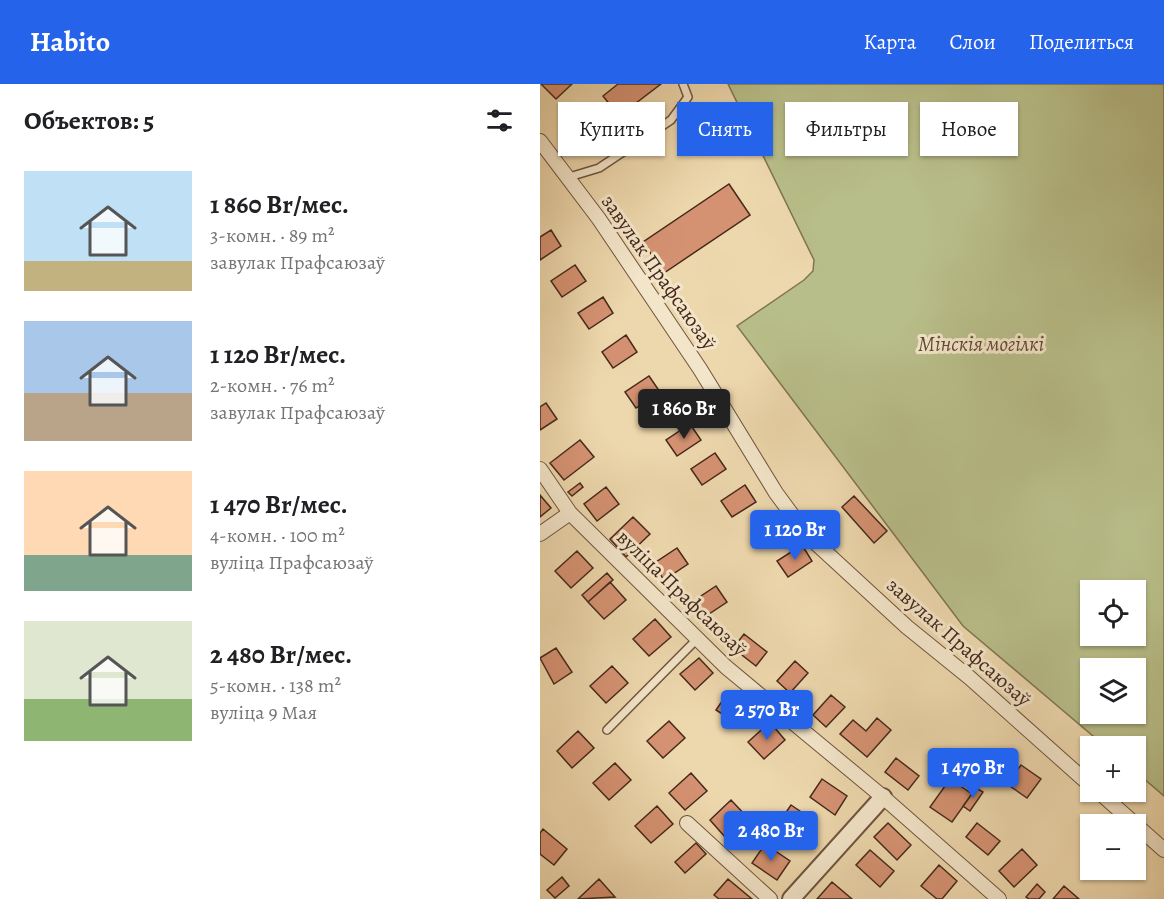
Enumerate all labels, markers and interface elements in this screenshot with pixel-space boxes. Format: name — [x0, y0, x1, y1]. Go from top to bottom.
text: Habito — [30, 23, 110, 61]
text: Карта — [863, 28, 916, 56]
text: Слои — [949, 28, 996, 56]
text: Поделиться — [1029, 28, 1134, 56]
chip: Купить — [558, 102, 665, 156]
chip: Снять — [677, 102, 773, 156]
chip: Фильтры — [785, 102, 908, 156]
chip: Новое — [920, 102, 1018, 156]
text: Объектов: 5 — [24, 103, 154, 138]
icon: filters — [483, 104, 516, 137]
text: 1 860 Br/мес. — [210, 187, 349, 222]
street label: завулак Прафсаюзаў — [595, 189, 723, 356]
icon: home — [72, 195, 144, 267]
text: 3-комн. · 89 m² — [210, 222, 335, 249]
text: завулак Прафсаюзаў — [210, 249, 385, 276]
park label: Мінскія могілкі — [918, 330, 1044, 358]
text: 1 120 Br/мес. — [210, 337, 346, 372]
icon: home — [72, 345, 144, 417]
text: 2-комн. · 76 m² — [210, 372, 335, 399]
pin: 1 860 Br — [622, 389, 746, 440]
text: 1 860 Br — [652, 395, 716, 422]
text: завулак Прафсаюзаў — [210, 399, 385, 426]
text: 1 470 Br/мес. — [210, 487, 348, 522]
icon: home — [72, 495, 144, 567]
pin: 1 120 Br — [733, 510, 857, 561]
text: 1 120 Br — [764, 516, 826, 543]
text: 4-комн. · 100 m² — [210, 522, 345, 549]
street label: вуліца Прафсаюзаў — [611, 523, 754, 663]
text: вуліца Прафсаюзаў — [210, 549, 373, 576]
street label: завулак Прафсаюзаў — [881, 571, 1038, 713]
map controls — [1080, 580, 1146, 880]
button: locate — [1080, 580, 1146, 646]
text: 2 480 Br/мес. — [210, 637, 352, 672]
icon: home — [72, 645, 144, 717]
button: layers — [1080, 658, 1146, 724]
text: 5-комн. · 138 m² — [210, 672, 341, 699]
pin: 2 570 Br — [705, 690, 829, 741]
text: 2 570 Br — [735, 696, 799, 723]
text: вуліца 9 Мая — [210, 699, 317, 726]
button: + — [1080, 736, 1146, 802]
pin: 1 470 Br — [911, 748, 1035, 799]
text: 1 470 Br — [942, 754, 1004, 781]
pin: 2 480 Br — [709, 811, 833, 862]
button: − — [1080, 814, 1146, 880]
text: 2 480 Br — [738, 817, 804, 844]

